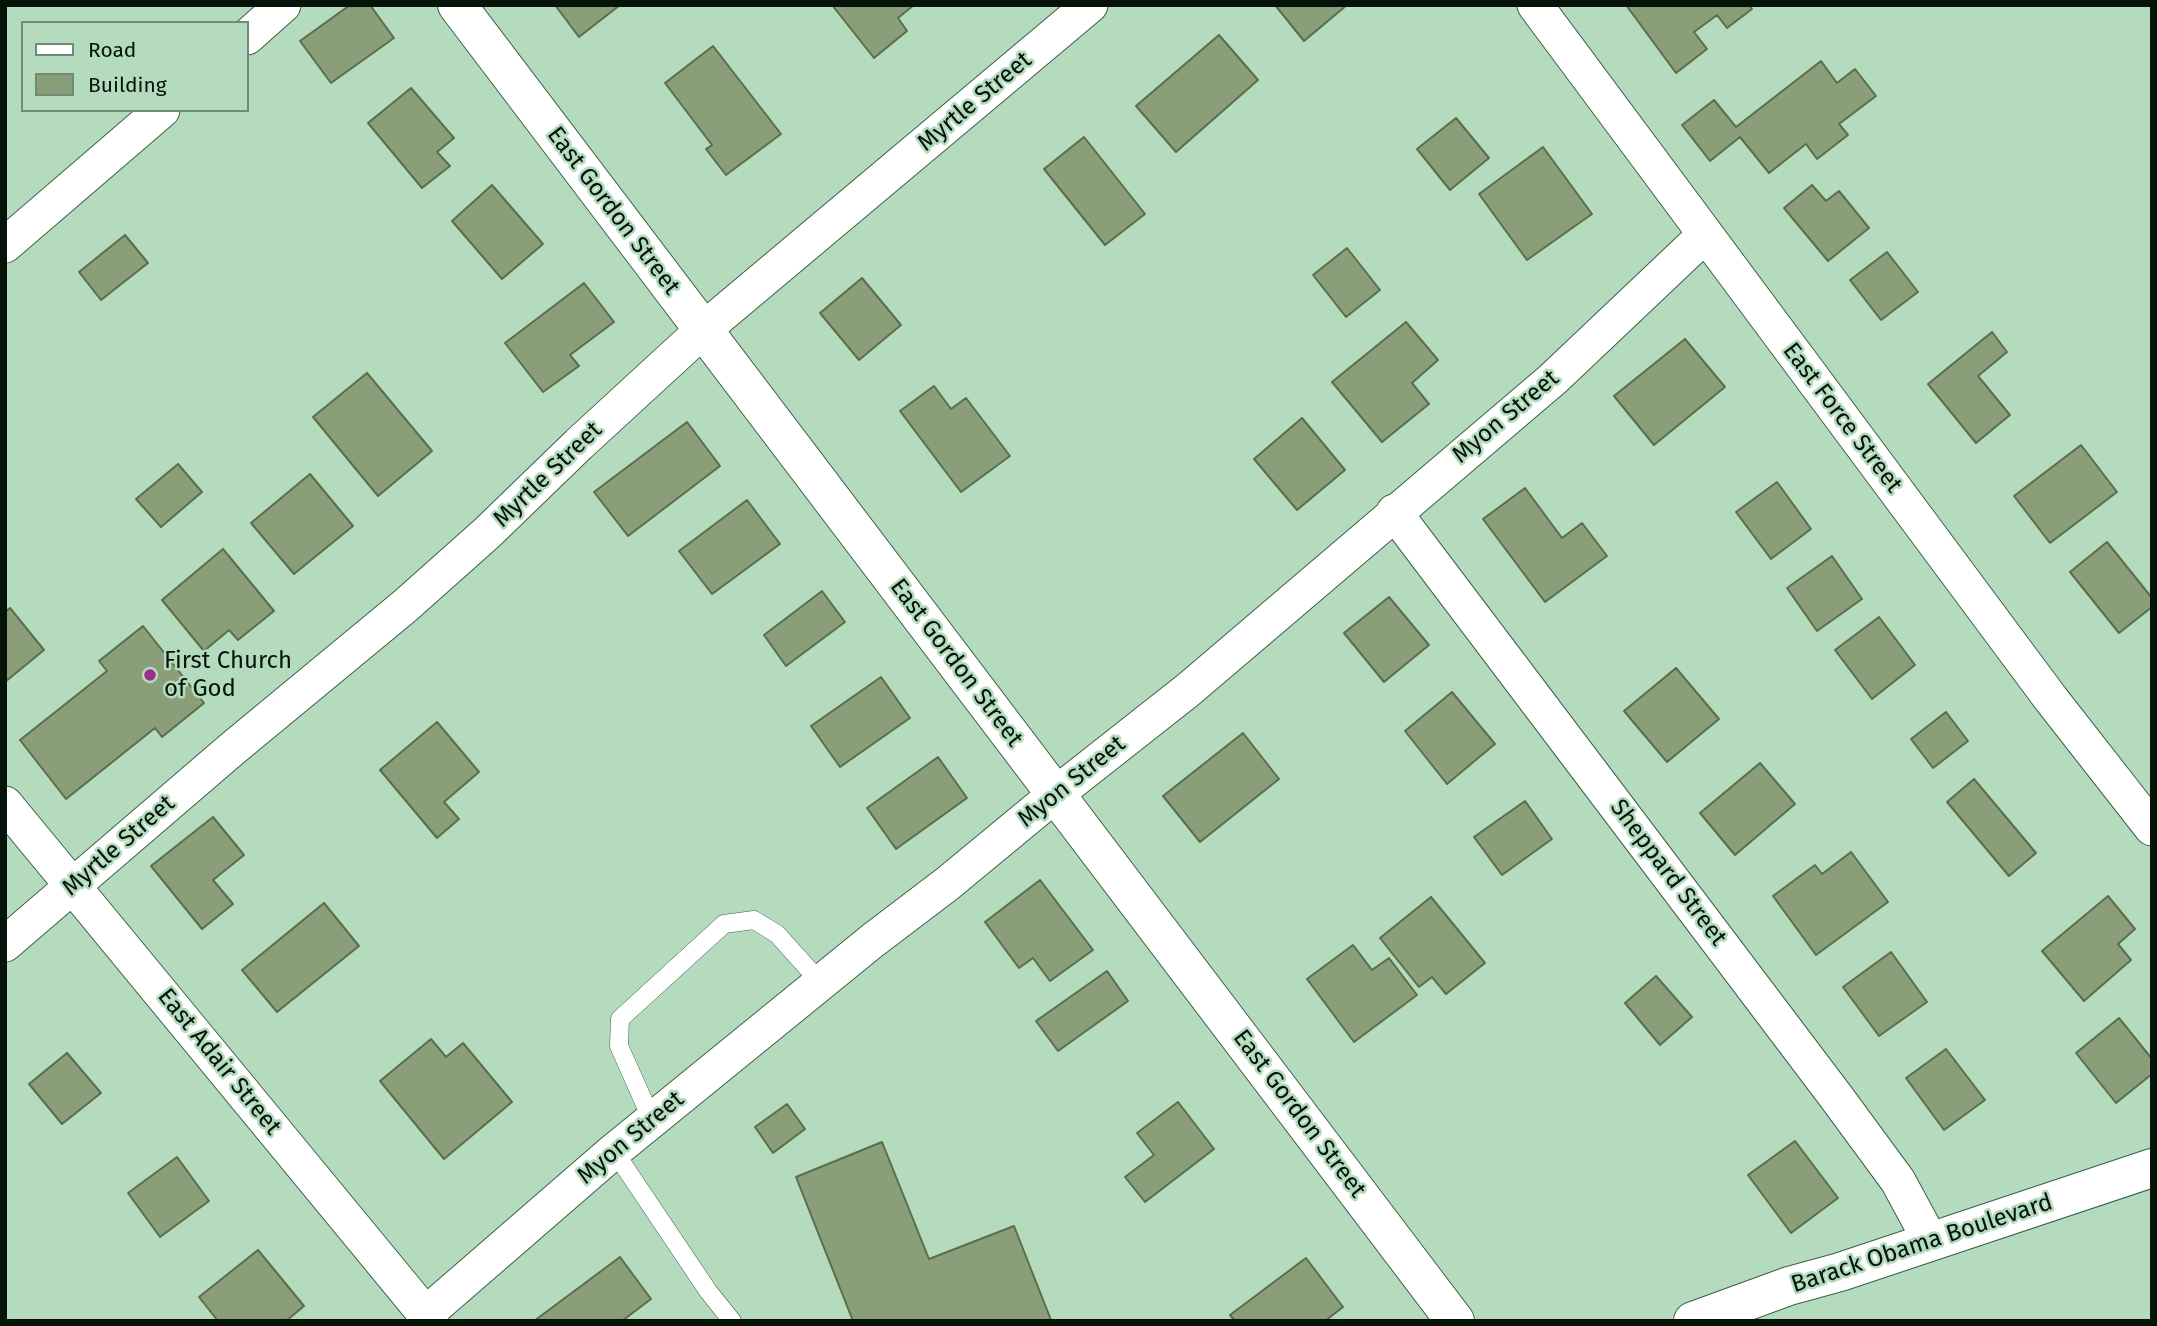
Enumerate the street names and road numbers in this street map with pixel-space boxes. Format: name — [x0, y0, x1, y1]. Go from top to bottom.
street label: Myrtle Street — [912, 46, 1038, 158]
street label: East Gordon Street — [540, 121, 686, 301]
street label: East Force Street — [1776, 337, 1908, 499]
street label: Myon Street — [1447, 364, 1565, 470]
street label: Myrtle Street — [488, 416, 608, 534]
street label: East Gordon Street — [883, 573, 1029, 753]
street label: Myon Street — [1012, 730, 1132, 834]
street label: Myrtle Street — [57, 789, 181, 903]
street label: Sheppard Street — [1604, 794, 1732, 952]
street label: East Adair Street — [151, 983, 287, 1141]
street label: East Gordon Street — [1226, 1024, 1372, 1204]
street label: Myon Street — [572, 1085, 690, 1191]
street label: Barack Obama Boulevard — [1788, 1188, 2056, 1300]

